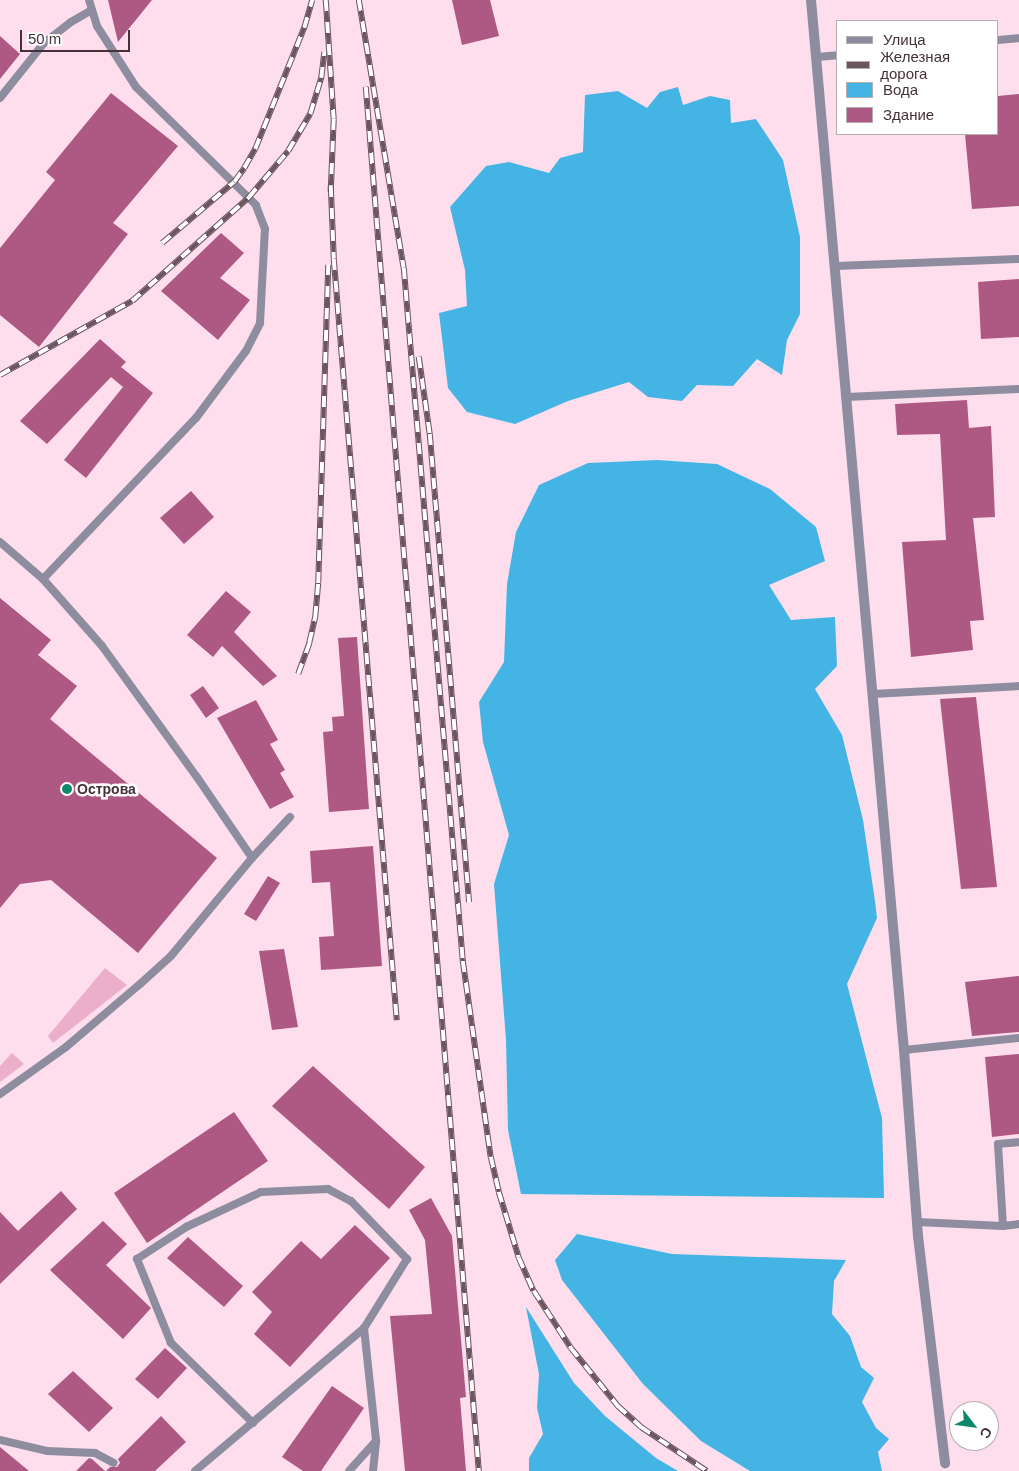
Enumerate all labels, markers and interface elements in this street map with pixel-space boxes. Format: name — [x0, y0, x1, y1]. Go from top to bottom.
scale bar — [22, 20, 132, 52]
legend — [836, 20, 999, 135]
text: 50 m — [28, 30, 61, 47]
text: Улица — [883, 31, 926, 48]
text: Железная дорога — [880, 48, 950, 82]
text: Вода — [883, 81, 918, 98]
text: Здание — [883, 106, 934, 123]
place label: Острова — [77, 781, 136, 797]
marker: Острова — [61, 783, 73, 795]
north arrow — [949, 1401, 999, 1451]
text: С — [977, 1425, 996, 1441]

